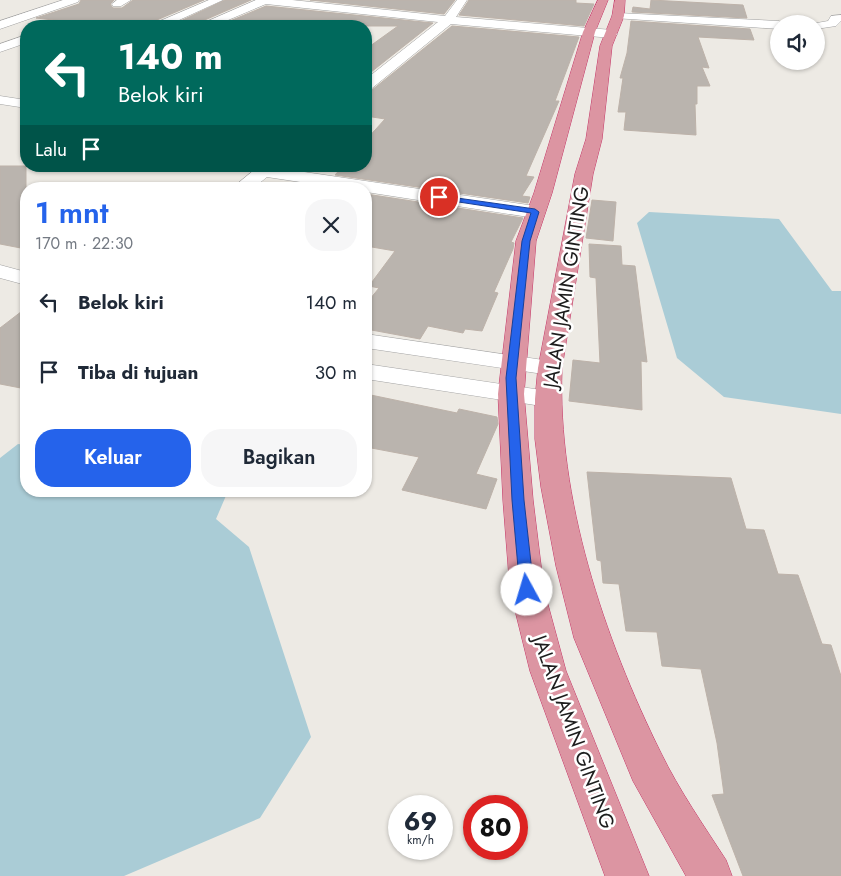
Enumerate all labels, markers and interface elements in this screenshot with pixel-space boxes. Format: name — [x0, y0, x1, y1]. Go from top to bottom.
map controls — [770, 15, 825, 70]
button: sound — [770, 15, 825, 70]
text: 140 m — [118, 32, 223, 82]
icon: left — [35, 40, 100, 105]
text: Belok kiri — [118, 78, 204, 110]
icon: arrive — [77, 135, 105, 163]
text: Lalu — [35, 136, 67, 163]
pin — [418, 176, 460, 218]
icon: arrive — [425, 183, 453, 211]
street label: JALAN JAMIN GINTING — [536, 184, 597, 393]
text: 1 mnt — [35, 191, 109, 234]
button: close — [305, 199, 357, 251]
text: 170 m · 22:30 — [35, 232, 133, 255]
icon: left — [35, 288, 63, 316]
text: Belok kiri — [78, 289, 164, 316]
text: 140 m — [305, 289, 357, 316]
icon: arrive — [35, 358, 63, 386]
text: Tiba di tujuan — [78, 359, 198, 386]
text: 30 m — [315, 359, 357, 386]
button: Keluar — [35, 429, 191, 487]
button: Bagikan — [201, 429, 357, 487]
position arrow — [500, 563, 552, 615]
street label: JALAN JAMIN GINTING — [524, 629, 622, 833]
speed limit sign: 80 — [463, 795, 528, 860]
text: 69 — [404, 803, 437, 839]
text: km/h — [407, 831, 434, 849]

